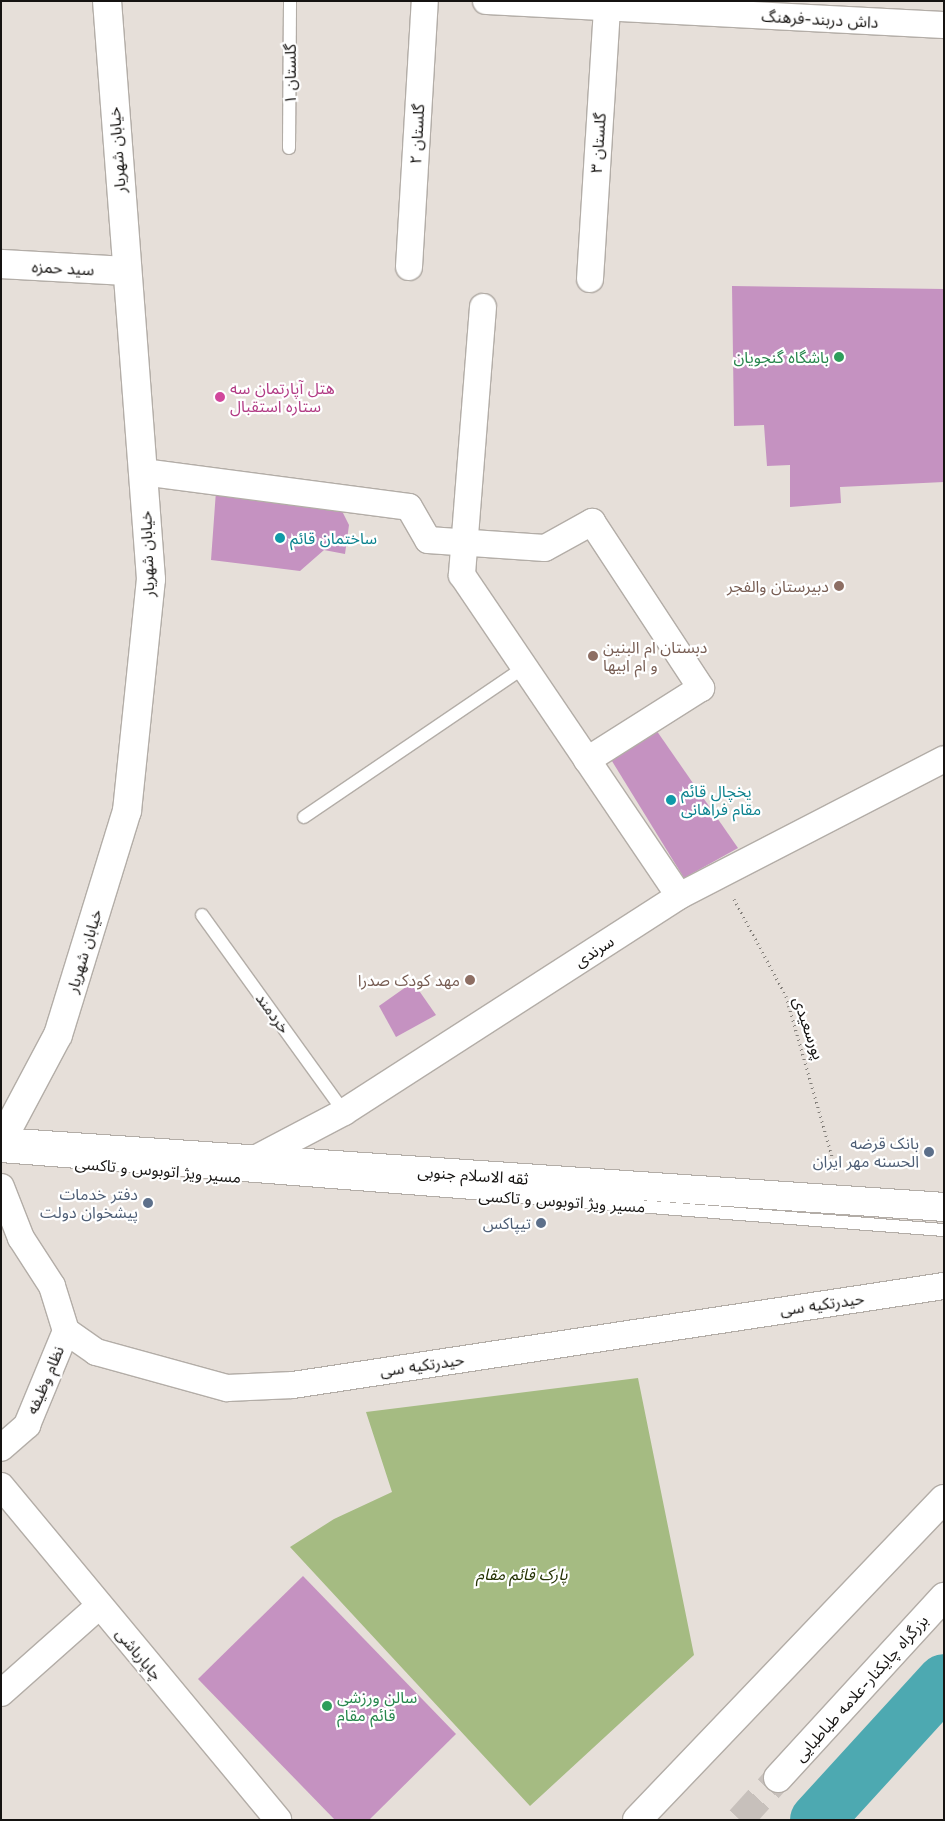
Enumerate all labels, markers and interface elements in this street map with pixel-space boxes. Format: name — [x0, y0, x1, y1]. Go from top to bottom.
street label: داش دربند-فرهنگ — [761, 6, 879, 32]
street label: گلستان ۱ — [280, 44, 300, 104]
street label: گلستان ۲ — [406, 103, 428, 165]
street label: خیابان شهریار — [104, 106, 130, 194]
street label: گلستان ۳ — [586, 112, 610, 174]
street label: سید حمزه — [31, 257, 95, 279]
place label: باشگاه گنجویان — [733, 347, 829, 367]
marker: باشگاه گنجویان — [833, 351, 845, 363]
place label: هتل آپارتمان سه ستاره استقبال — [230, 378, 335, 416]
marker: هتل آپارتمان سه ستاره استقبال — [214, 391, 226, 403]
street label: خیابان شهریار — [136, 510, 158, 598]
place label: ساختمان قائم — [290, 528, 377, 548]
marker: ساختمان قائم — [274, 532, 286, 544]
place label: دبیرستان والفجر — [727, 576, 829, 596]
marker: دبیرستان والفجر — [833, 580, 845, 592]
place label: دبستان ام البنین و ام ابیها — [603, 637, 707, 675]
marker: دبستان ام البنین و ام ابیها — [587, 650, 599, 662]
place label: یخچال قائم مقام فراهانی — [681, 781, 761, 819]
marker: یخچال قائم مقام فراهانی — [665, 794, 677, 806]
street label: خیابان شهریار — [62, 907, 106, 995]
street label: سرندی — [571, 931, 617, 971]
place label: مهد کودک صدرا — [358, 970, 460, 990]
marker: مهد کودک صدرا — [464, 974, 476, 986]
street label: خردمند — [252, 989, 294, 1037]
street label: پورسعیدی — [789, 994, 829, 1062]
place label: بانک قرضه الحسنه مهر ایران — [813, 1133, 919, 1171]
marker: بانک قرضه الحسنه مهر ایران — [923, 1146, 935, 1158]
street label: مسیر ویژ اتوبوس و تاکسی — [74, 1153, 242, 1187]
street label: ثقه الاسلام جنوبی — [417, 1162, 529, 1188]
place label: دفتر خدمات پیشخوان دولت — [40, 1184, 138, 1222]
street label: مسیر ویژ اتوبوس و تاکسی — [478, 1186, 646, 1216]
marker: دفتر خدمات پیشخوان دولت — [142, 1197, 154, 1209]
place label: تیپاکس — [483, 1213, 531, 1233]
marker: تیپاکس — [535, 1217, 547, 1229]
street label: حیدرتکیه سی — [779, 1289, 865, 1319]
street label: نظام وظیفه — [22, 1343, 68, 1417]
street label: حیدرتکیه سی — [379, 1350, 465, 1380]
park label: پارک قائم مقام — [476, 1564, 568, 1584]
street label: بزرگراه چایکنار-علامه طباطبایی — [790, 1611, 932, 1765]
street label: چاپارباشی — [112, 1624, 166, 1684]
place label: سالن ورزشی قائم مقام — [337, 1687, 417, 1725]
marker: سالن ورزشی قائم مقام — [321, 1700, 333, 1712]

